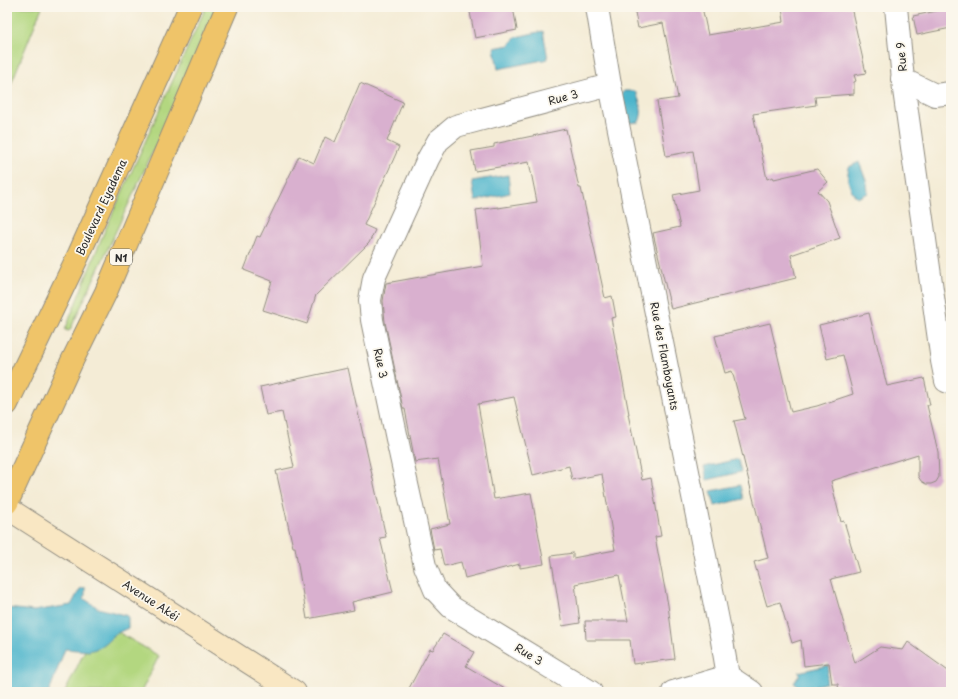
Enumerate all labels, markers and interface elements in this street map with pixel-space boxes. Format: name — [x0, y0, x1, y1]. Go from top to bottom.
street label: Rue 9 — [891, 42, 911, 72]
street label: Rue 3 — [546, 85, 580, 109]
street label: Boulevard Eyadema — [71, 156, 131, 258]
road number: N1 — [110, 249, 132, 265]
street label: Rue des Flamboyants — [646, 300, 684, 412]
street label: Rue 3 — [370, 346, 392, 380]
street label: Avenue Akéi — [119, 575, 183, 625]
street label: Rue 3 — [512, 639, 546, 669]

